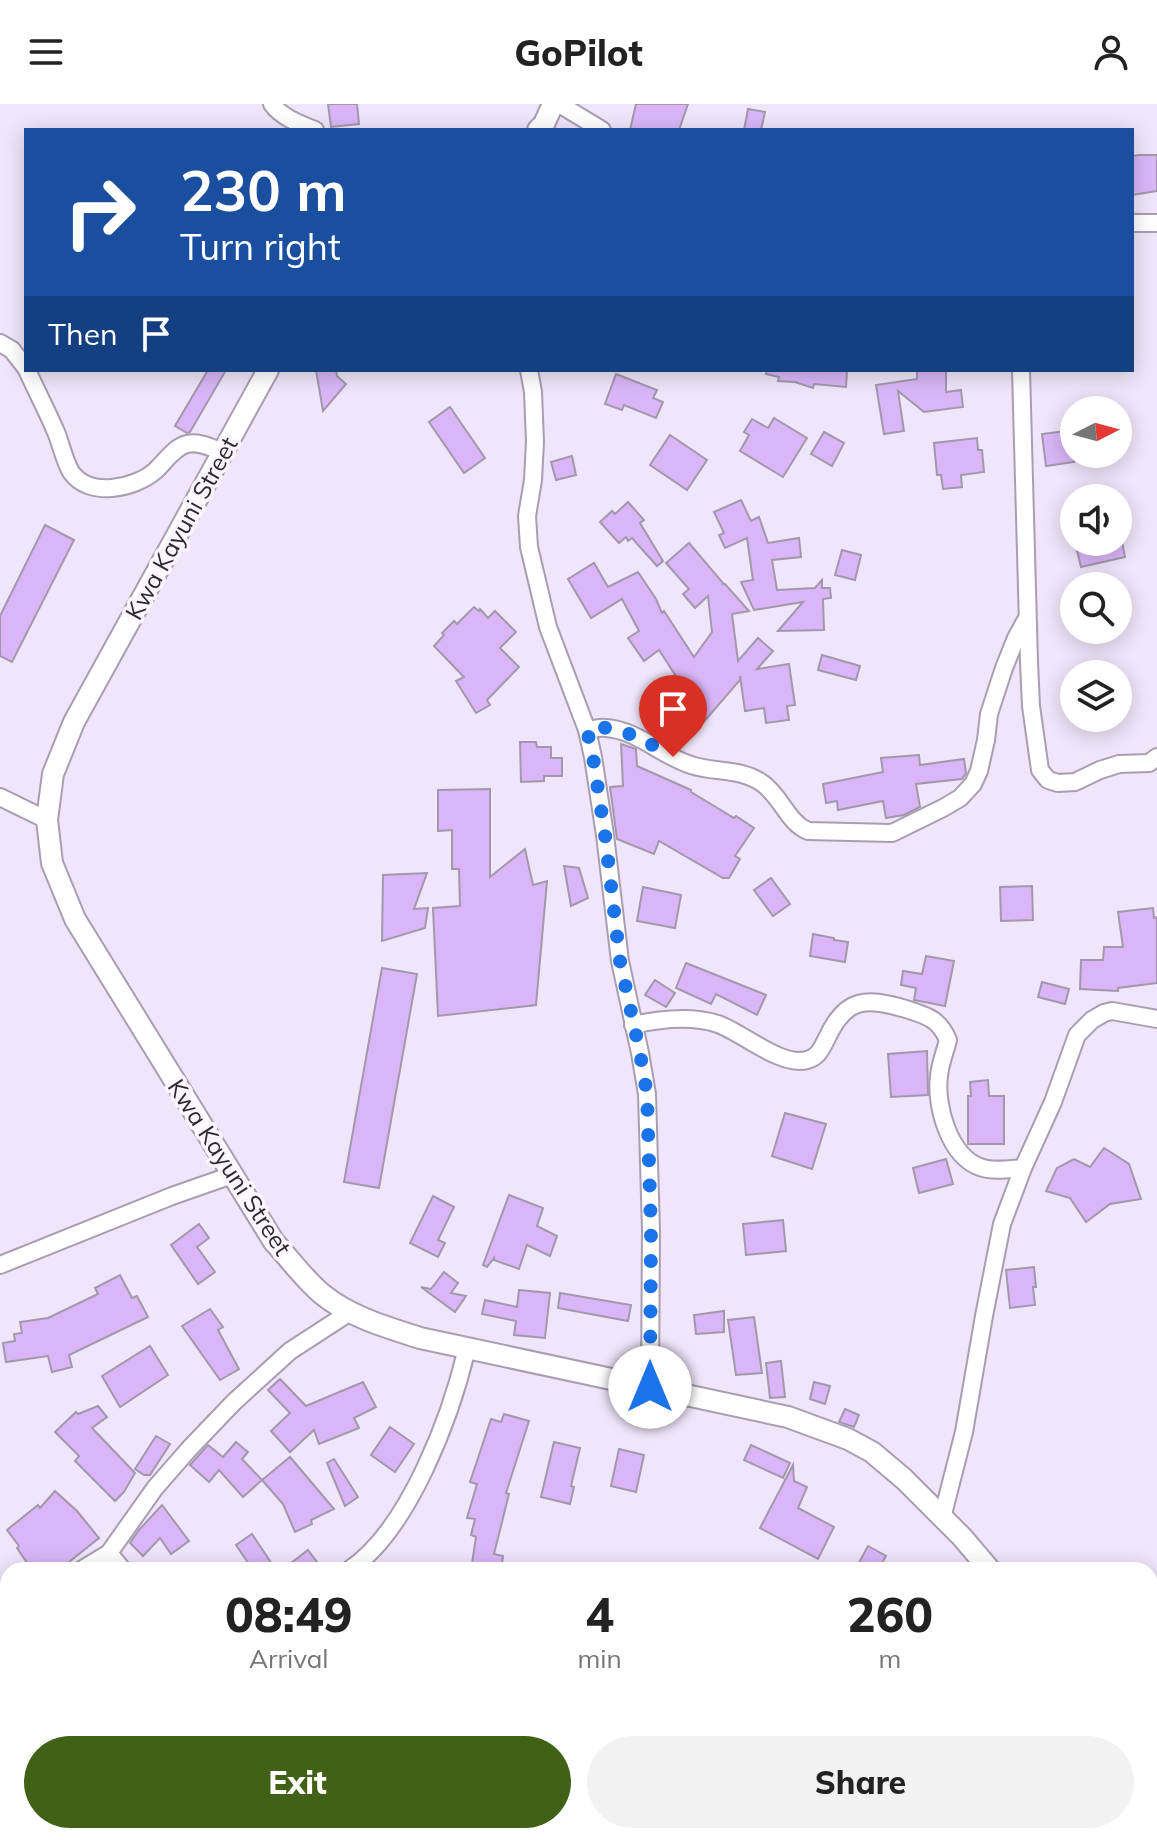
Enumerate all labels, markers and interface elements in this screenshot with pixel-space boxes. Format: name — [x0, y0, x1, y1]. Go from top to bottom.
icon: menu — [24, 30, 68, 74]
text: GoPilot — [514, 30, 643, 75]
icon: person — [1089, 30, 1133, 74]
text: 230 m — [180, 155, 347, 225]
icon: right — [48, 160, 152, 264]
text: Turn right — [180, 224, 341, 269]
icon: arrive — [134, 312, 178, 356]
text: Then — [48, 315, 118, 353]
north arrow — [1060, 396, 1132, 468]
map controls — [1060, 396, 1132, 732]
street label: Kwa Kayuni Street — [118, 431, 244, 625]
button: sound — [1060, 484, 1132, 556]
button: search — [1060, 572, 1132, 644]
button: layers — [1060, 660, 1132, 732]
pin — [639, 675, 707, 757]
icon: arrive — [651, 687, 695, 731]
street label: Kwa Kayuni Street — [162, 1073, 298, 1261]
position arrow — [608, 1345, 692, 1429]
text: 08:49 — [225, 1584, 353, 1644]
text: 4 — [585, 1584, 614, 1644]
text: 260 — [847, 1584, 933, 1644]
text: Arrival — [249, 1642, 329, 1675]
text: min — [578, 1642, 622, 1675]
text: m — [878, 1642, 901, 1675]
button: Exit — [24, 1736, 571, 1828]
button: Share — [587, 1736, 1134, 1828]

